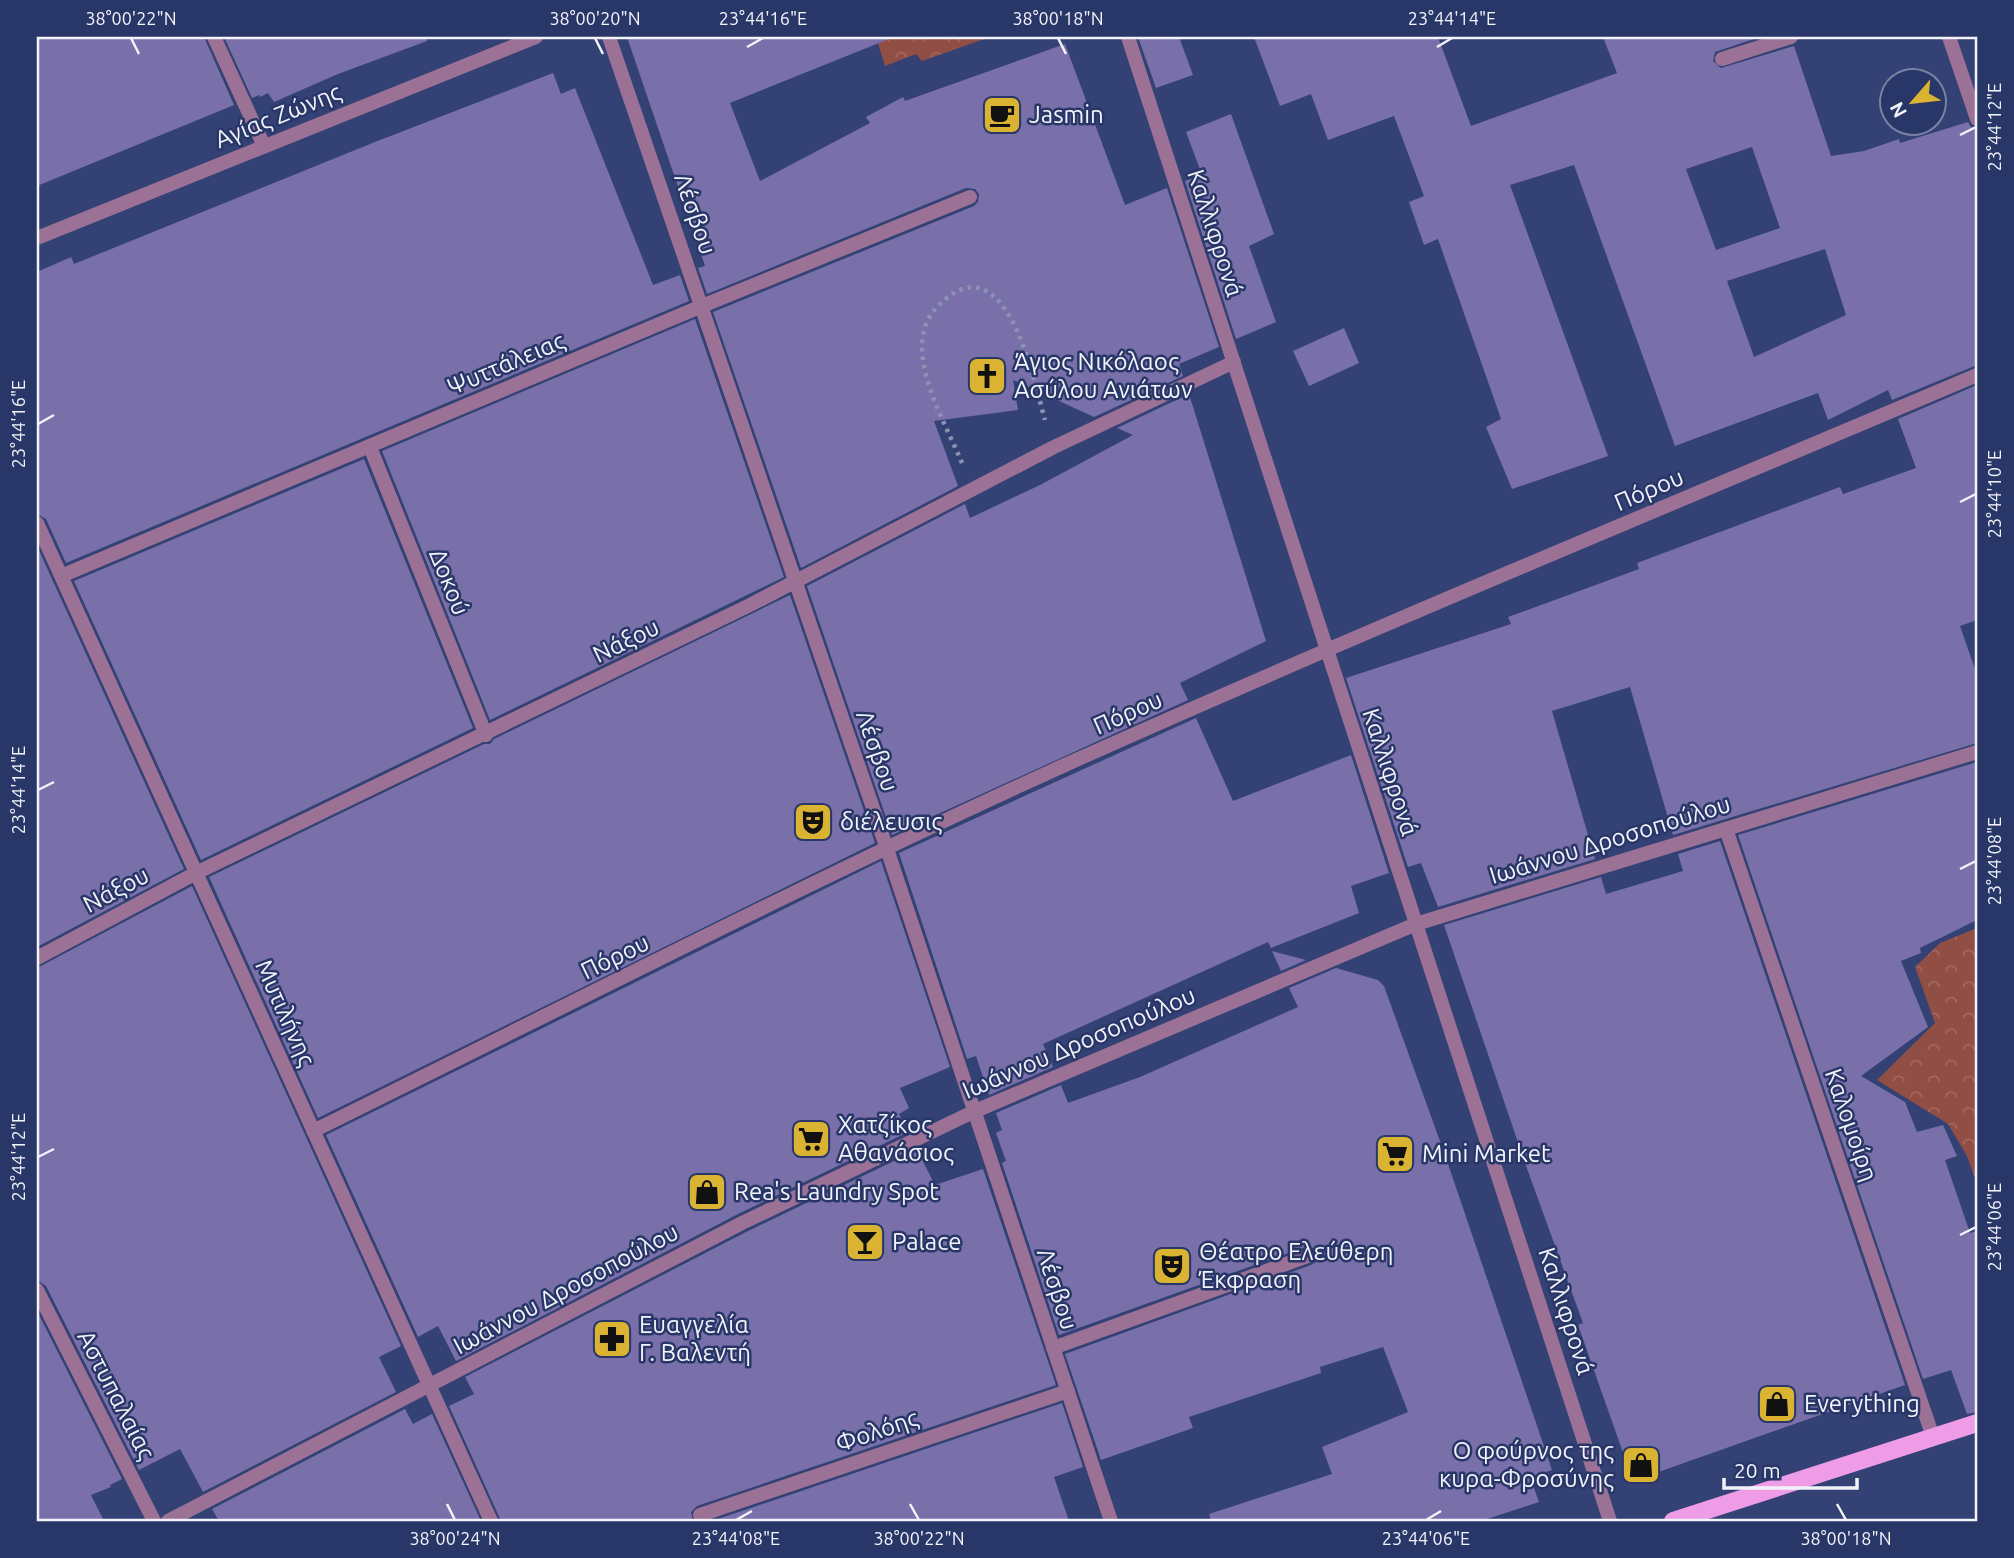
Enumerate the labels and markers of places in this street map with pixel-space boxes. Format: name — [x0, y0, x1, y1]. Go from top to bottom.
cafe icon: Jasmin — [981, 94, 1023, 136]
place label: Jasmin — [1029, 101, 1104, 128]
place label: Άγιος Νικόλαος Ασύλου Ανιάτων — [1014, 348, 1193, 403]
church icon: Άγιος Νικόλαος Ασύλου Ανιάτων — [966, 355, 1008, 397]
theatre icon: διέλευσις — [792, 801, 834, 843]
place label: διέλευσις — [840, 808, 942, 835]
place label: Χατζίκος Αθανάσιος — [838, 1111, 954, 1166]
supermarket icon: Χατζίκος Αθανάσιος — [790, 1118, 832, 1160]
supermarket icon: Mini Market — [1374, 1133, 1416, 1175]
place label: Mini Market — [1422, 1140, 1551, 1167]
shop icon: Rea's Laundry Spot — [686, 1171, 728, 1213]
place label: Rea's Laundry Spot — [734, 1178, 939, 1205]
bar icon: Palace — [844, 1221, 886, 1263]
place label: Palace — [892, 1228, 961, 1255]
place label: Θέατρο Ελεύθερη Έκφραση — [1198, 1238, 1393, 1293]
theatre icon: Θέατρο Ελεύθερη Έκφραση — [1151, 1245, 1193, 1287]
place label: Ευαγγελία Γ. Βαλεντή — [639, 1311, 751, 1366]
pharmacy icon: Ευαγγελία Γ. Βαλεντή — [591, 1318, 633, 1360]
shop icon: Everything — [1756, 1383, 1798, 1425]
place label: Everything — [1804, 1390, 1920, 1417]
place label: Ο φούρνος της κυρα-Φροσύνης — [1439, 1437, 1614, 1492]
shop icon: Ο φούρνος της κυρα-Φροσύνης — [1620, 1444, 1662, 1486]

